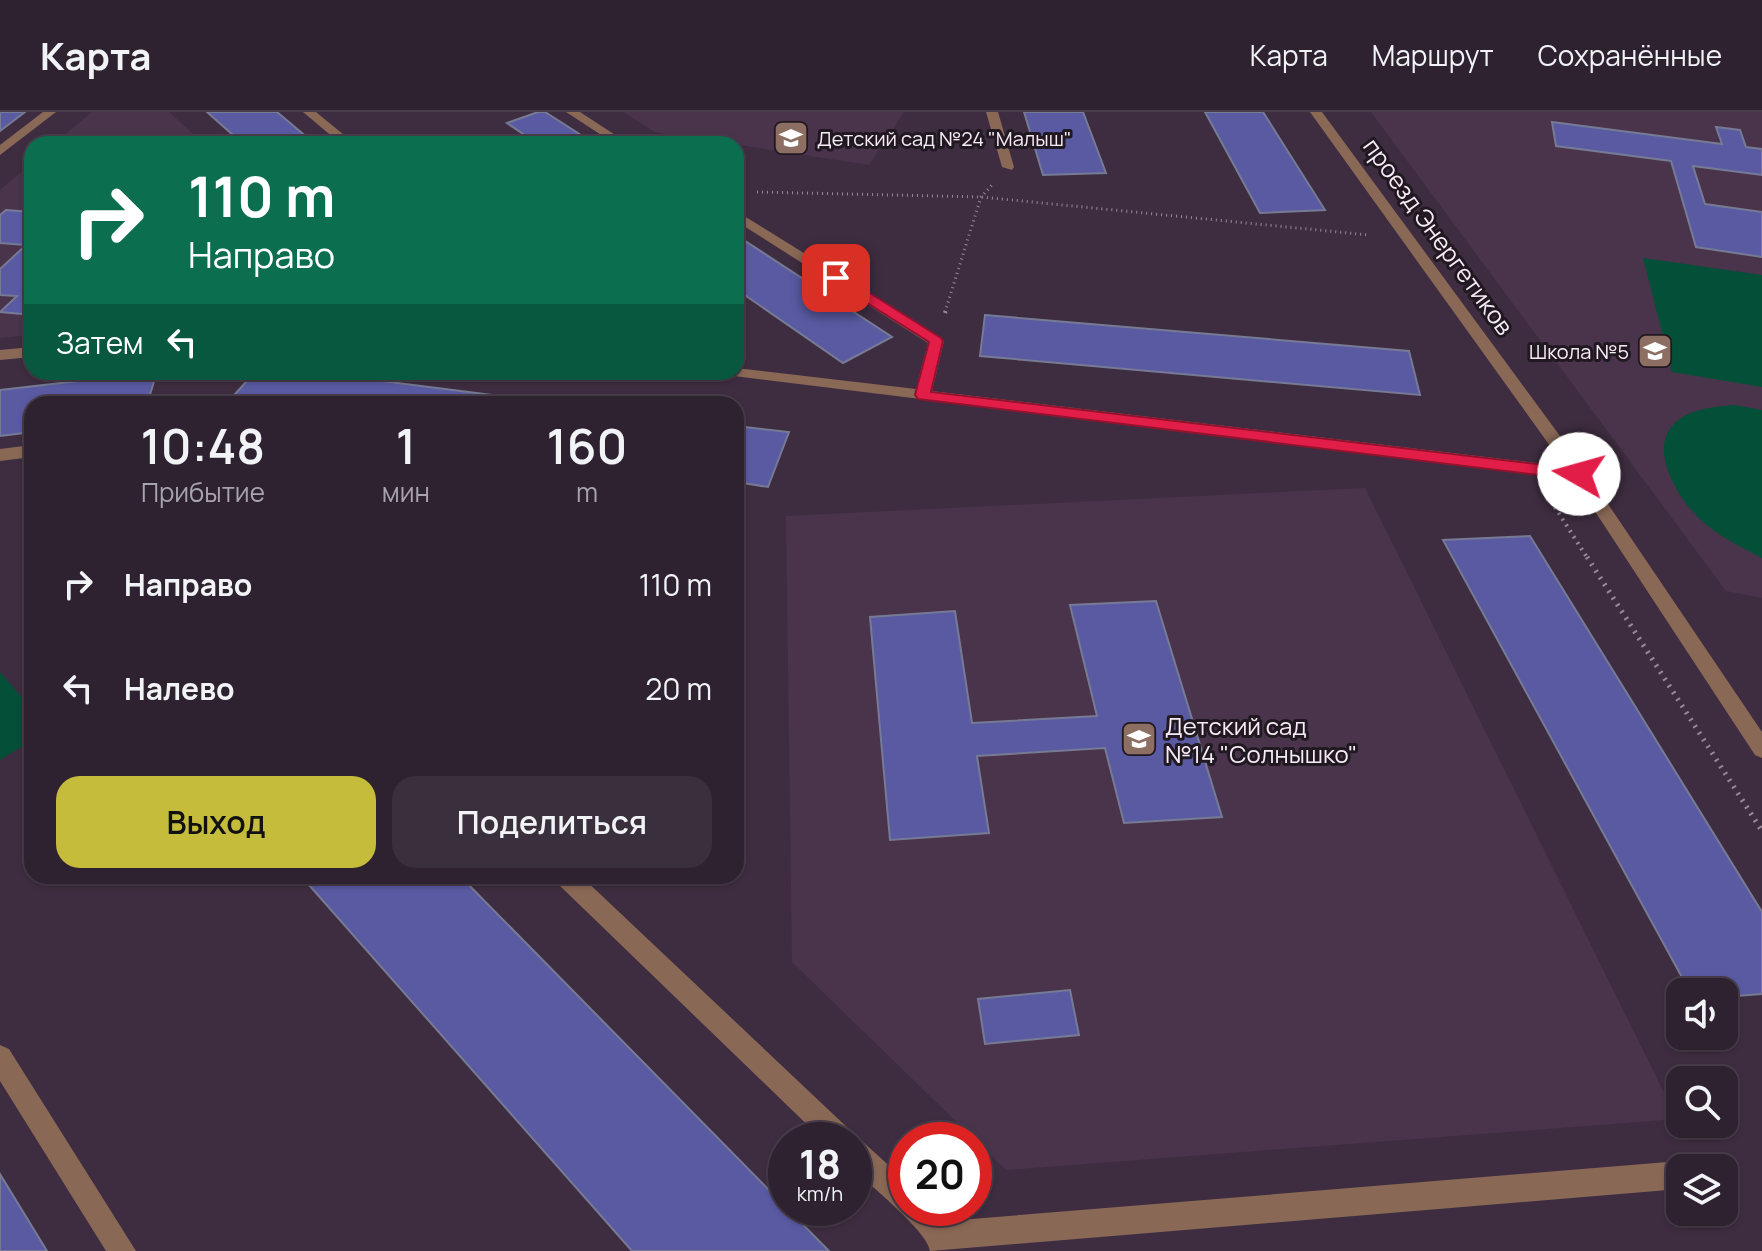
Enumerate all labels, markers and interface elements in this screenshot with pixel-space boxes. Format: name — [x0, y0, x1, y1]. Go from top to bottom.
text: Карта — [40, 29, 152, 81]
text: Карта — [1250, 36, 1328, 74]
text: Маршрут — [1372, 36, 1494, 74]
text: Сохранённые — [1538, 36, 1722, 74]
school or university icon: Детский сад №24 "Малыш" — [772, 119, 810, 157]
place label: Детский сад №24 "Малыш" — [817, 125, 1072, 152]
street label: проезд Энергетиков — [1356, 131, 1522, 341]
text: 110 m — [188, 157, 335, 234]
icon: right — [56, 168, 160, 272]
text: Направо — [188, 230, 335, 279]
pin — [802, 244, 870, 312]
icon: arrive — [814, 256, 858, 300]
icon: left — [160, 320, 204, 364]
text: Затем — [56, 322, 144, 363]
school or university icon: Школа №5 — [1636, 332, 1674, 370]
place label: Школа №5 — [1529, 338, 1629, 365]
text: 10:48 — [141, 413, 265, 478]
text: 1 — [396, 413, 416, 478]
text: 160 — [546, 413, 627, 478]
position arrow — [1537, 432, 1621, 516]
text: Прибытие — [141, 474, 265, 510]
text: мин — [382, 474, 430, 510]
text: m — [576, 474, 598, 510]
icon: right — [56, 562, 100, 606]
text: Направо — [124, 564, 252, 605]
text: 110 m — [639, 564, 712, 605]
icon: left — [56, 666, 100, 710]
text: Налево — [124, 668, 234, 709]
text: 20 m — [645, 668, 712, 709]
place label: Детский сад №14 "Солнышко" — [1165, 709, 1357, 770]
school or university icon: Детский сад №14 "Солнышко" — [1120, 720, 1158, 758]
button: Выход — [56, 776, 376, 868]
button: Поделиться — [392, 776, 712, 868]
map controls — [1666, 978, 1738, 1226]
button: sound — [1666, 978, 1738, 1050]
button: search — [1666, 1066, 1738, 1138]
speed limit sign: 20 — [888, 1122, 992, 1226]
text: 18 — [799, 1136, 841, 1191]
button: layers — [1666, 1154, 1738, 1226]
text: km/h — [797, 1180, 843, 1207]

